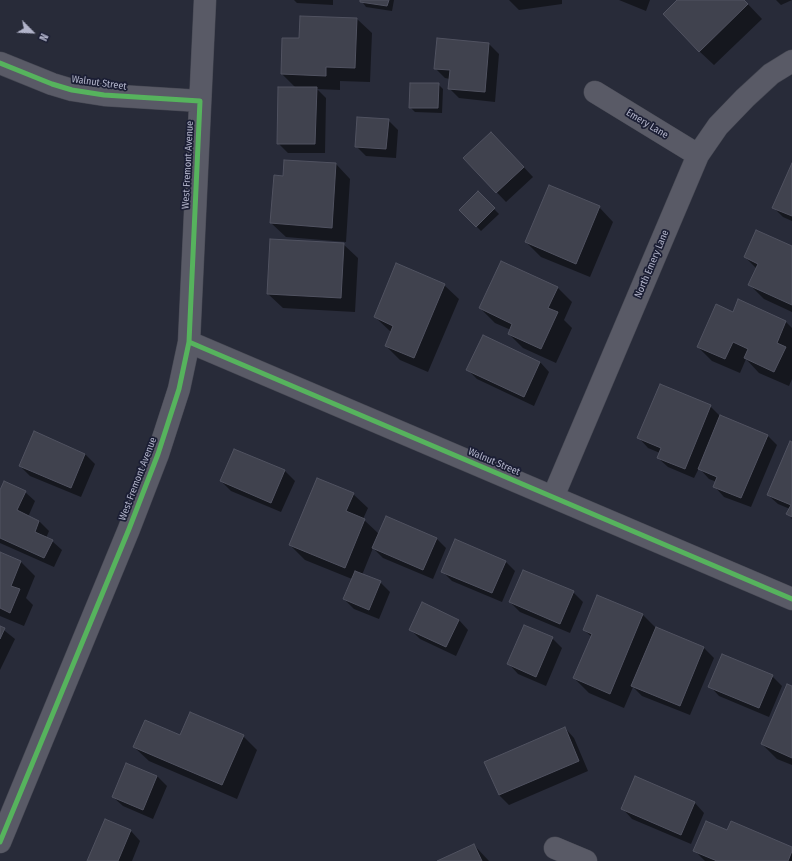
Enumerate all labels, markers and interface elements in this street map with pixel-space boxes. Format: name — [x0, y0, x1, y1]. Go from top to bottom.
north arrow — [12, 12, 52, 52]
text: N — [36, 31, 51, 43]
street label: Walnut Street — [71, 73, 127, 93]
street label: Emery Lane — [624, 107, 670, 141]
street label: West Fremont Avenue — [180, 121, 196, 209]
street label: North Emery Lane — [632, 228, 672, 300]
street label: West Fremont Avenue — [117, 436, 159, 522]
street label: Walnut Street — [466, 446, 522, 478]

